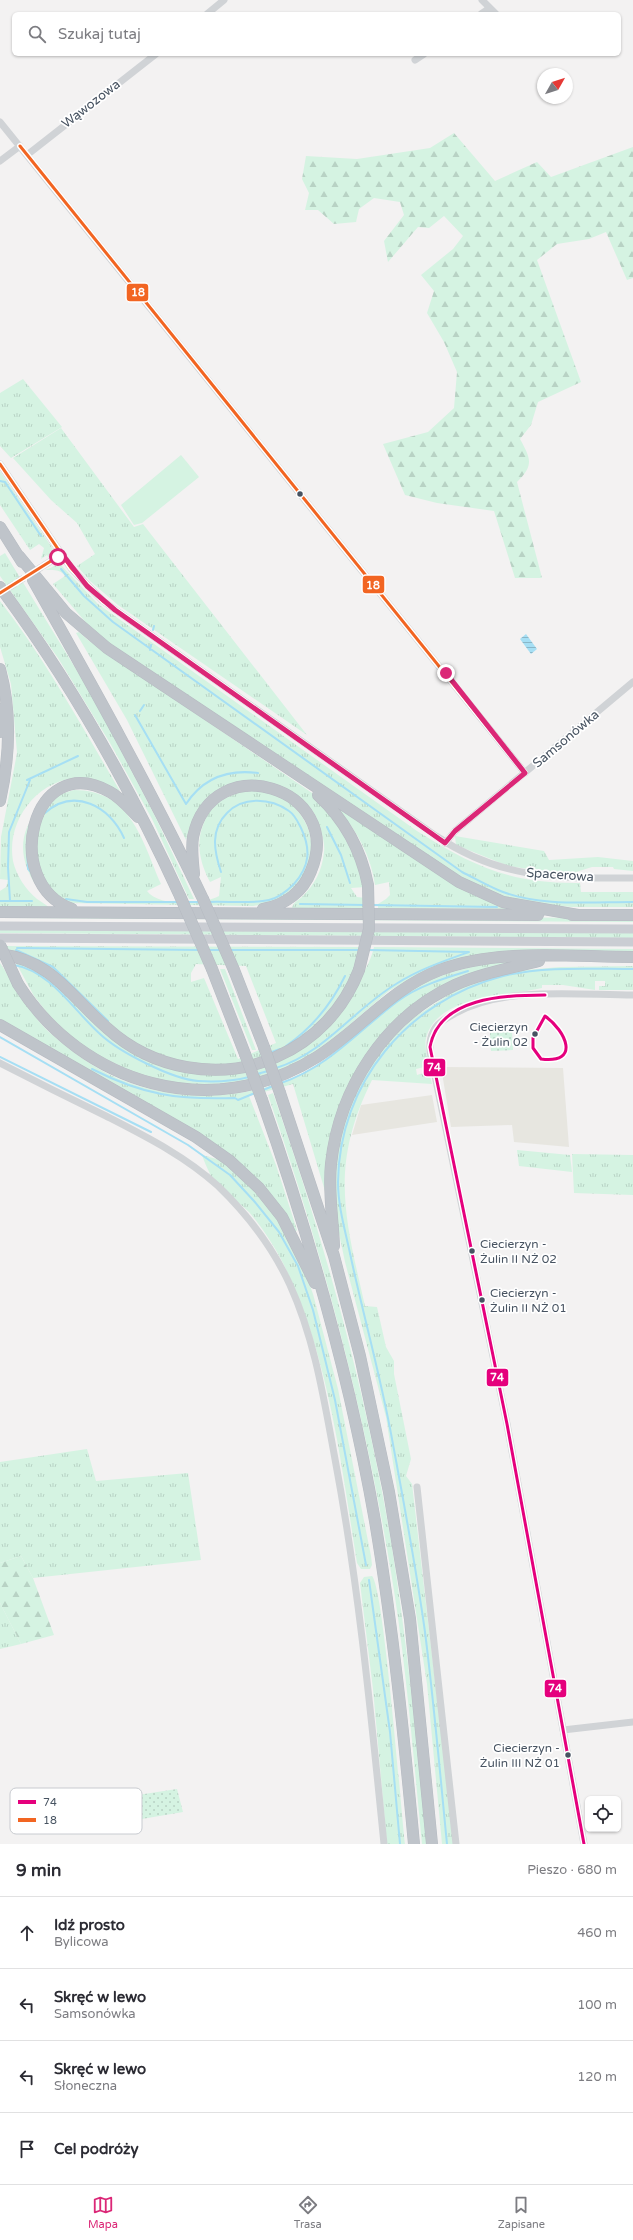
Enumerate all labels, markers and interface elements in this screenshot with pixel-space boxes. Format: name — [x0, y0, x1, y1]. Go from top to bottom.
search box — [12, 12, 621, 56]
icon: search — [26, 23, 48, 45]
text: Szukaj tutaj — [58, 25, 141, 43]
north arrow — [537, 68, 573, 104]
street label: Wąwozowa — [59, 76, 123, 132]
line badge: 18 — [126, 283, 149, 302]
text: 18 — [131, 286, 145, 299]
unlabelled marker — [295, 489, 305, 499]
route start — [49, 548, 67, 566]
line badge: 18 — [362, 575, 385, 594]
text: 18 — [366, 579, 380, 592]
route end — [437, 664, 455, 682]
street label: Samsonówka — [530, 707, 602, 771]
street label: Spacerowa — [526, 865, 594, 885]
place label: Ciecierzyn - Żulin 02 — [469, 1020, 528, 1049]
marker: Ciecierzyn - Żulin 02 — [530, 1029, 540, 1039]
line badge: 74 — [423, 1058, 446, 1077]
text: 74 — [427, 1061, 441, 1074]
place label: Ciecierzyn - Żulin II NŻ 02 — [480, 1237, 557, 1266]
marker: Ciecierzyn - Żulin II NŻ 02 — [467, 1246, 477, 1256]
place label: Ciecierzyn - Żulin II NŻ 01 — [490, 1286, 567, 1315]
marker: Ciecierzyn - Żulin II NŻ 01 — [477, 1295, 487, 1305]
line badge: 74 — [486, 1368, 509, 1387]
text: 74 — [490, 1371, 504, 1384]
line badge: 74 — [544, 1679, 567, 1698]
text: 74 — [548, 1682, 562, 1695]
place label: Ciecierzyn - Żulin III NŻ 01 — [480, 1741, 560, 1770]
marker: Ciecierzyn - Żulin III NŻ 01 — [563, 1750, 573, 1760]
legend — [10, 1788, 142, 1834]
text: 74 — [43, 1796, 57, 1809]
map controls — [585, 1796, 621, 1832]
button: locate — [585, 1796, 621, 1832]
text: 18 — [43, 1814, 57, 1827]
text: 9 min — [16, 1860, 61, 1881]
text: Pieszo · 680 m — [527, 1862, 617, 1878]
text: Idź prosto — [54, 1916, 125, 1934]
icon: ahead — [16, 1922, 38, 1944]
text: 460 m — [577, 1925, 617, 1941]
text: Bylicowa — [54, 1934, 109, 1950]
text: Skręć w lewo — [54, 1988, 146, 2006]
icon: left — [16, 1994, 38, 2016]
text: 100 m — [577, 1997, 617, 2013]
text: Samsonówka — [54, 2006, 136, 2022]
text: Skręć w lewo — [54, 2060, 146, 2078]
icon: left — [16, 2066, 38, 2088]
text: 120 m — [577, 2069, 617, 2085]
text: Słoneczna — [54, 2078, 117, 2094]
icon: arrive — [16, 2138, 38, 2160]
text: Cel podróży — [54, 2140, 139, 2158]
tab: Mapa — [88, 2194, 118, 2231]
tab: Trasa — [294, 2194, 322, 2231]
tab: Zapisane — [498, 2194, 545, 2231]

